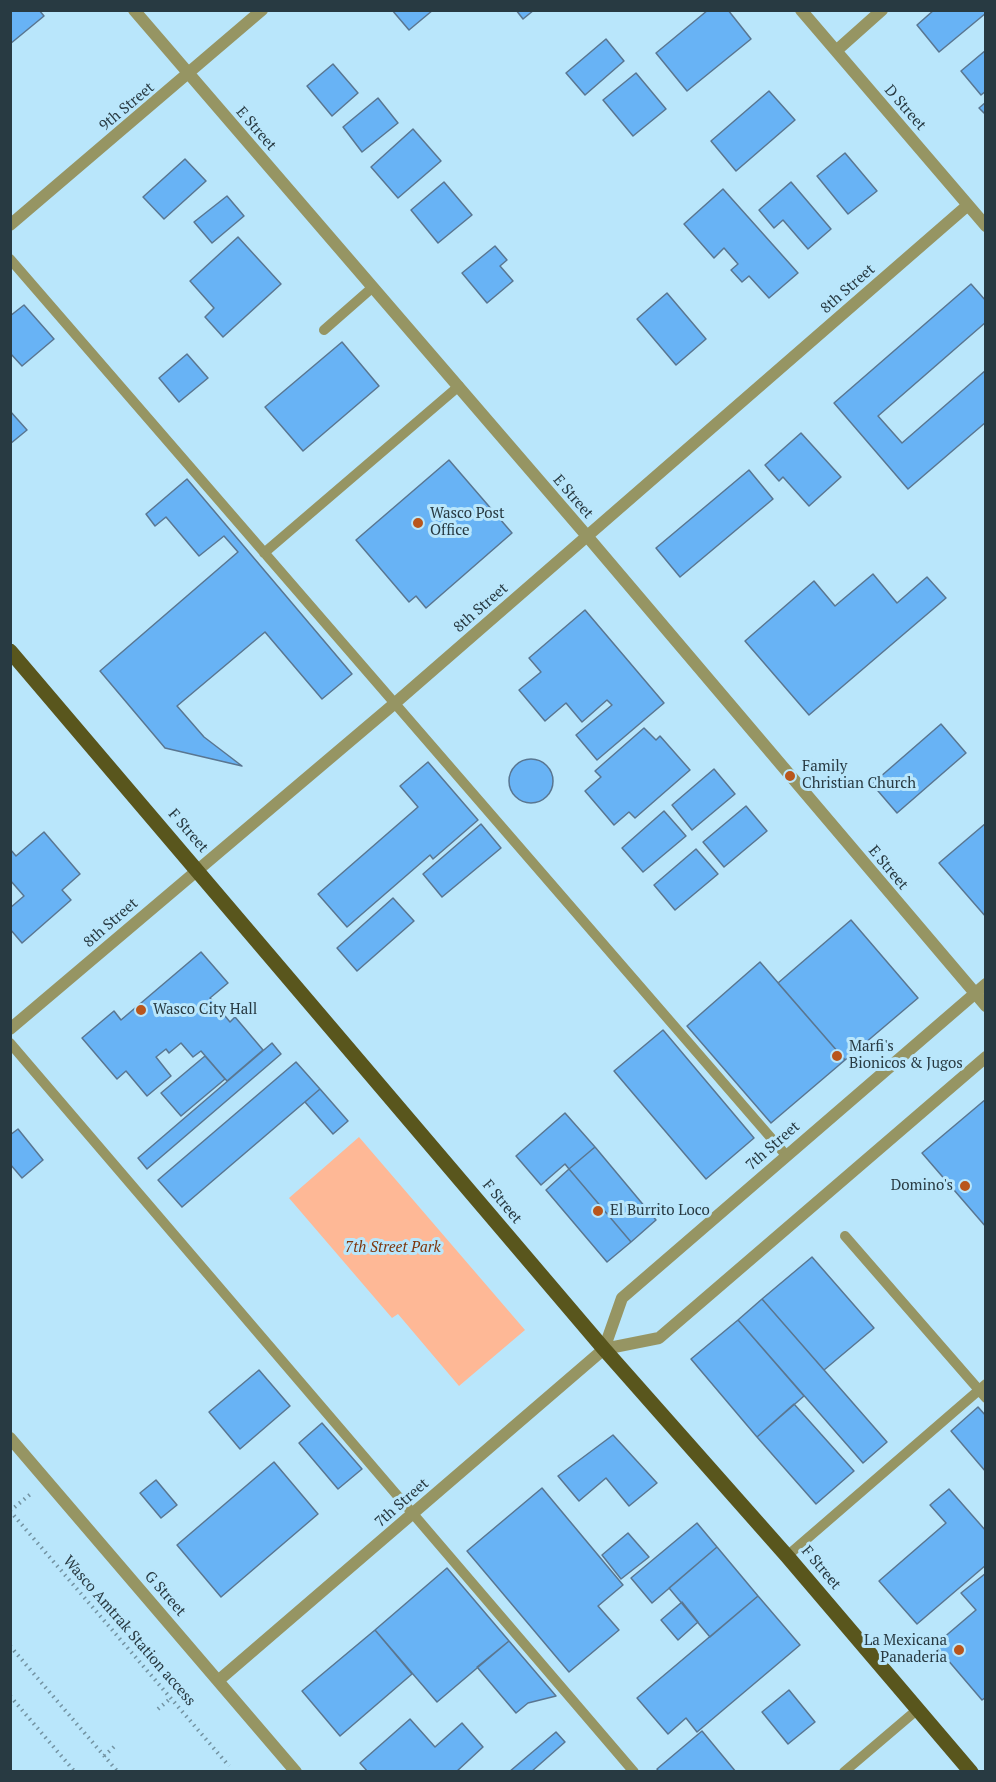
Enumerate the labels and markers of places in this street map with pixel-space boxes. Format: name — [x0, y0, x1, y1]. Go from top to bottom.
place label: Wasco Post Office — [430, 505, 505, 540]
marker: Wasco Post Office — [411, 516, 425, 530]
place label: Family Christian Church — [802, 758, 916, 793]
marker: Family Christian Church — [783, 769, 797, 783]
place label: Wasco City Hall — [153, 1001, 257, 1019]
marker: Wasco City Hall — [134, 1003, 148, 1017]
place label: Marfi's Bionicos & Jugos — [849, 1038, 963, 1073]
marker: Marfi's Bionicos & Jugos — [830, 1049, 844, 1063]
place label: Domino's — [891, 1177, 953, 1195]
marker: Domino's — [958, 1179, 972, 1193]
place label: El Burrito Loco — [610, 1202, 710, 1220]
marker: El Burrito Loco — [591, 1204, 605, 1218]
place label: La Mexicana Panaderia — [864, 1632, 947, 1667]
marker: La Mexicana Panaderia — [952, 1643, 966, 1657]

